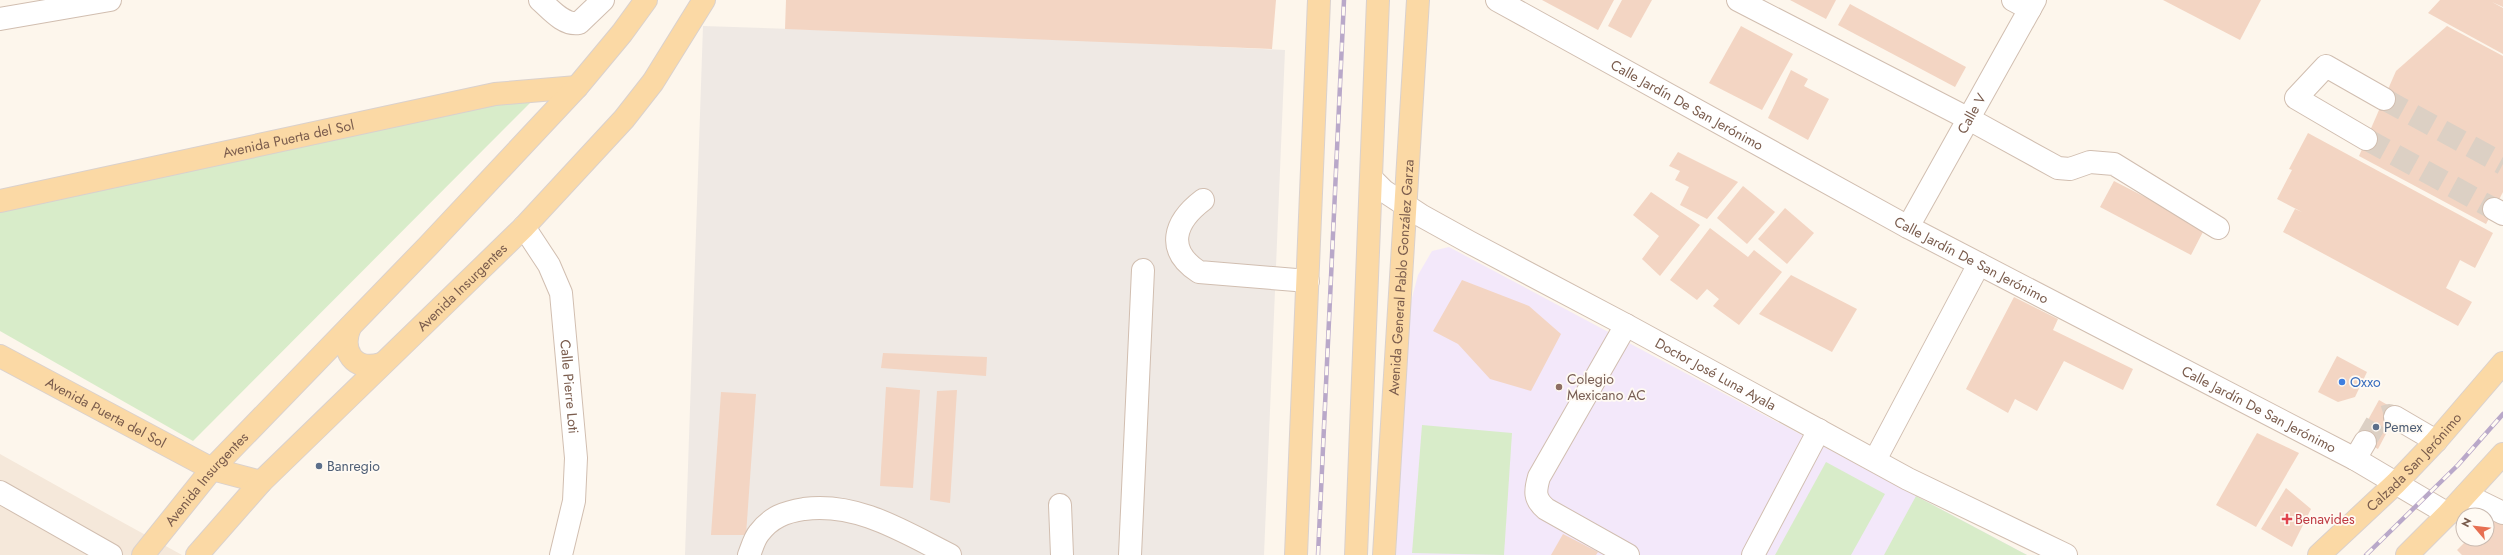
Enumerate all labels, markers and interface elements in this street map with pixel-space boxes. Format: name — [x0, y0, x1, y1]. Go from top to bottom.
street label: Calle Jardín De San Jerónimo — [1607, 55, 1767, 155]
street label: Calle V — [1952, 89, 1991, 137]
street label: Avenida Puerta del Sol — [221, 115, 356, 163]
street label: Avenida General Pablo González Garza — [1383, 159, 1419, 396]
street label: Calle Jardín De San Jerónimo — [1891, 211, 2053, 309]
street label: Avenida Insurgentes — [412, 238, 512, 336]
street label: Doctor José Luna Ayala — [1652, 333, 1780, 415]
street label: Calle Pierre Loti — [555, 339, 584, 435]
street label: Calle Jardín De San Jerónimo — [2178, 361, 2340, 458]
place label: Colegio Mexicano AC — [1567, 369, 1646, 405]
street label: Avenida Puerta del Sol — [42, 372, 170, 453]
place label: Oxxo — [2350, 372, 2381, 392]
marker: Oxxo — [2337, 377, 2347, 387]
marker: Colegio Mexicano AC — [1554, 382, 1564, 392]
street label: Calzada San Jerónimo — [2362, 408, 2466, 516]
place label: Pemex — [2384, 417, 2422, 437]
marker: Pemex — [2371, 422, 2381, 432]
street label: Avenida Insurgentes — [160, 427, 253, 530]
place label: Banregio — [327, 456, 380, 476]
marker: Banregio — [314, 461, 324, 471]
north arrow — [2455, 507, 2495, 547]
place label: Benavides — [2295, 509, 2355, 529]
marker: Benavides — [2282, 514, 2292, 524]
text: N — [2457, 515, 2475, 530]

